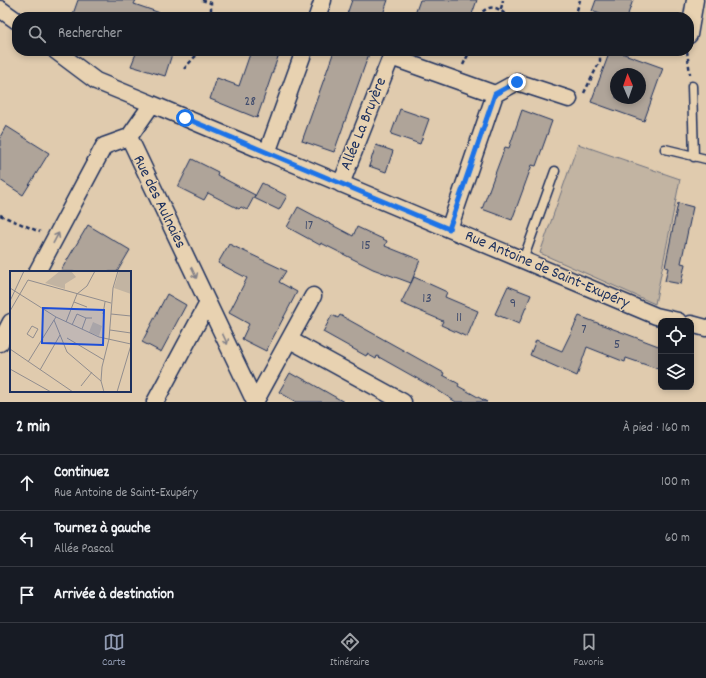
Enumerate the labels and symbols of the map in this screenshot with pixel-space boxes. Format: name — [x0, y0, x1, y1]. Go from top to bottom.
north arrow — [610, 68, 646, 104]
route end — [508, 73, 526, 91]
street label: Allée La Bruyère — [335, 74, 393, 174]
house number: 28 — [244, 92, 256, 112]
route start — [176, 109, 194, 127]
street label: Rue des Aulnaies — [126, 151, 192, 253]
house number: 17 — [305, 216, 313, 236]
street label: Rue Antoine de Saint-Exupéry — [461, 225, 633, 315]
one-way arrow — [52, 232, 60, 244]
house number: 15 — [361, 236, 371, 256]
one-way arrow — [191, 267, 198, 279]
inset map — [10, 271, 131, 392]
house number: 13 — [422, 289, 432, 309]
house number: 9 — [510, 294, 516, 314]
house number: 11 — [456, 308, 462, 328]
house number: 7 — [581, 320, 587, 340]
one-way arrow — [222, 332, 229, 344]
house number: 5 — [614, 335, 620, 355]

